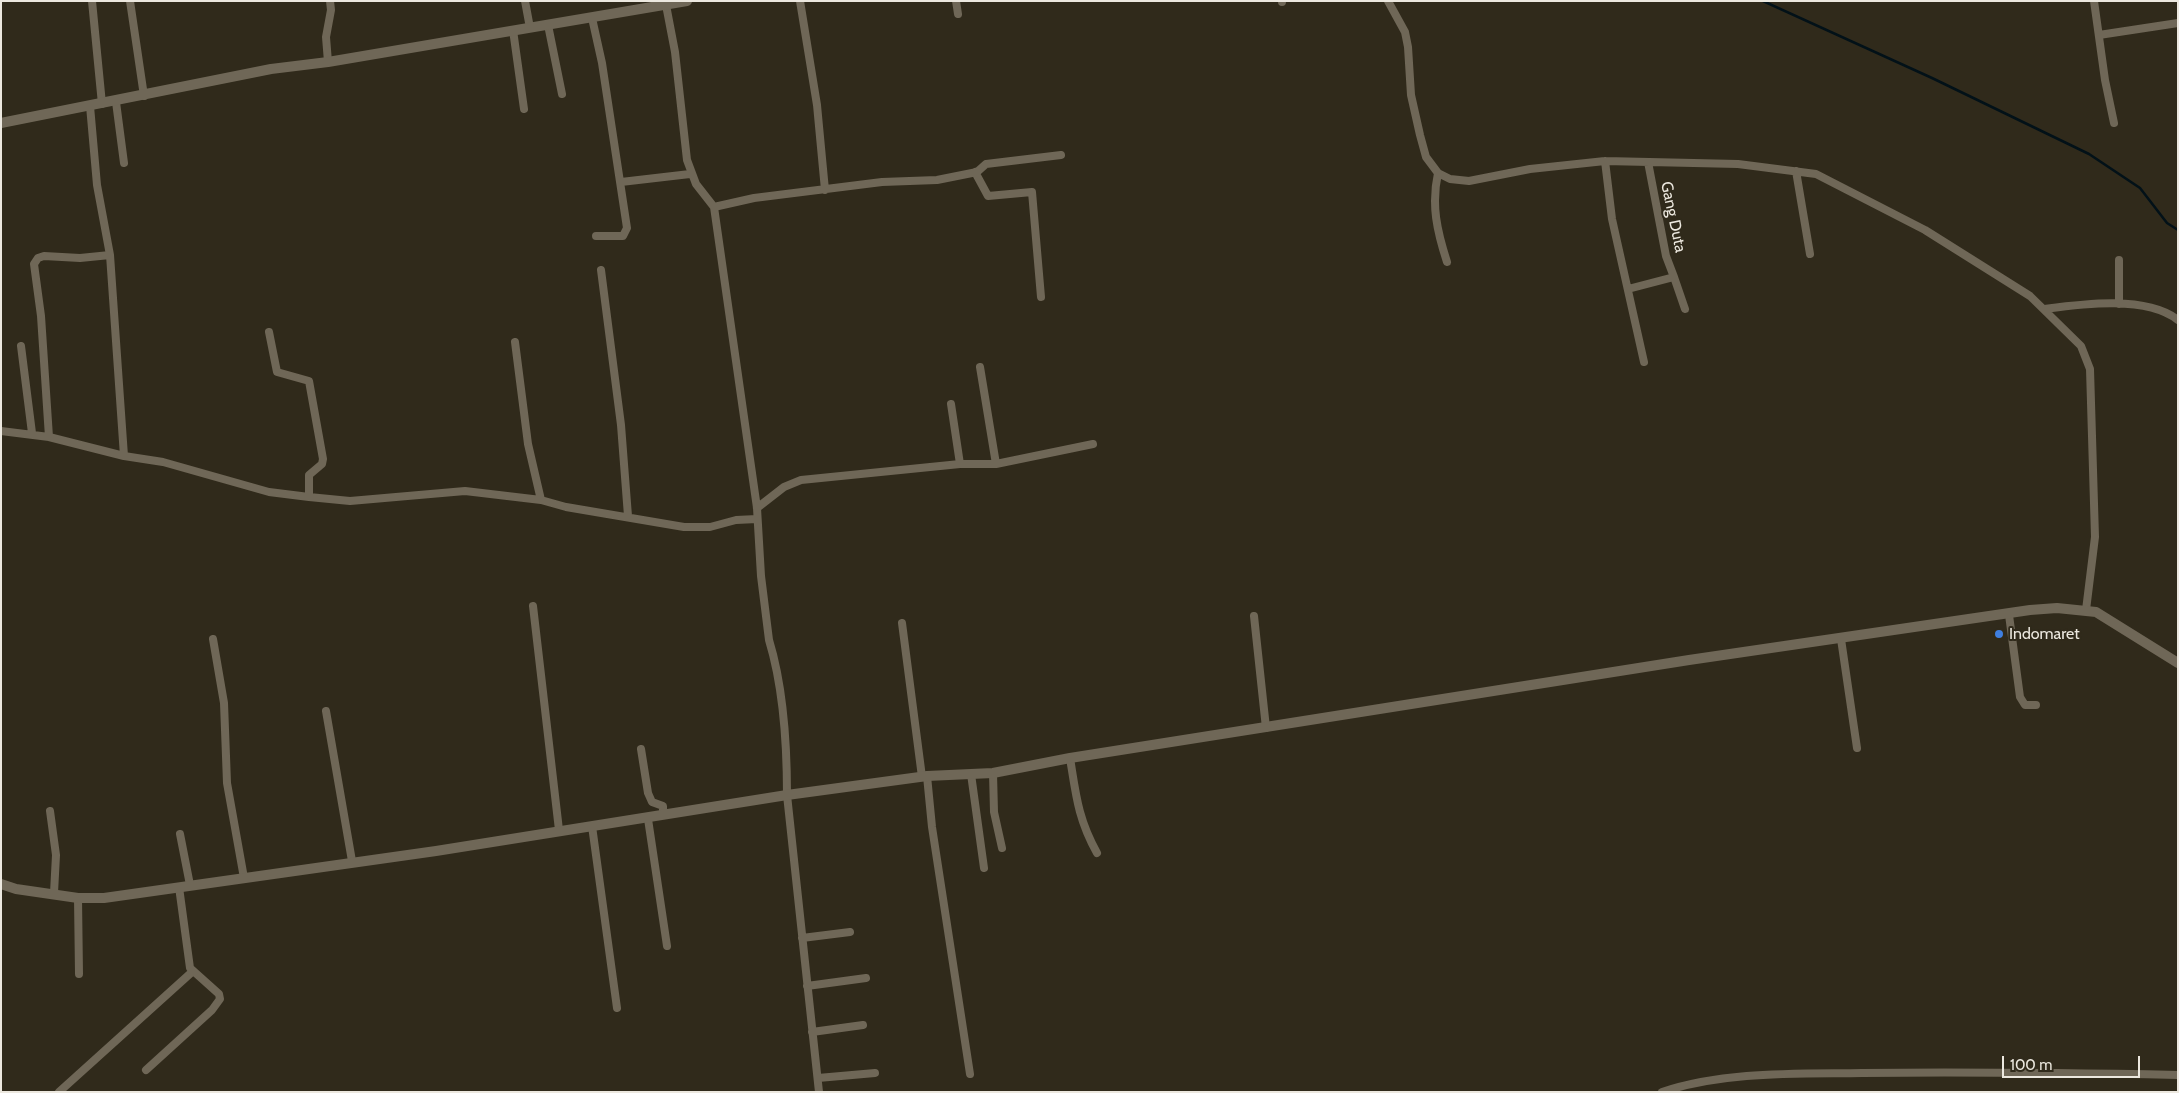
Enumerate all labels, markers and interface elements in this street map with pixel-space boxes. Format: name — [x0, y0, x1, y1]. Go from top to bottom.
street label: Gang Duta — [1656, 180, 1690, 254]
place label: Indomaret — [2009, 624, 2080, 644]
marker: Indomaret — [1993, 628, 2005, 640]
scale bar — [2004, 1046, 2142, 1078]
text: 100 m — [2010, 1056, 2052, 1074]

